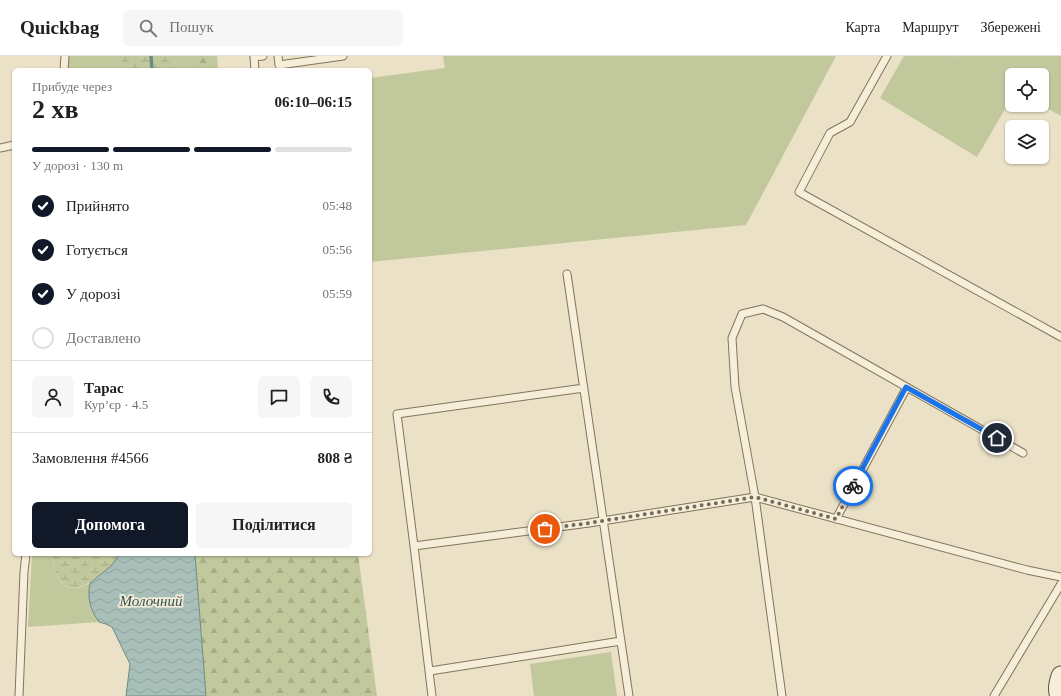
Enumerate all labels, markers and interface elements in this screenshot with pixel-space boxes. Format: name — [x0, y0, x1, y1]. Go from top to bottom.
search box — [123, 10, 403, 46]
text: Quickbag — [20, 17, 99, 38]
icon: search — [137, 17, 159, 39]
text: Пошук — [169, 19, 214, 35]
text: Карта — [845, 20, 880, 35]
text: Маршрут — [902, 20, 959, 35]
text: Збережені — [981, 20, 1041, 35]
map controls — [1005, 68, 1049, 164]
button: locate — [1005, 68, 1049, 112]
text: Прибуде через — [32, 79, 112, 94]
text: 06:10–06:15 — [275, 94, 352, 110]
text: 2 хв — [32, 95, 79, 124]
button: layers — [1005, 120, 1049, 164]
text: У дорозі · 130 m — [32, 158, 123, 173]
icon: check — [32, 195, 54, 217]
text: Прийнято — [66, 198, 129, 214]
text: 05:48 — [322, 198, 352, 213]
icon: check — [32, 239, 54, 261]
text: Готується — [66, 242, 128, 258]
text: 05:56 — [322, 242, 352, 257]
icon: check — [32, 283, 54, 305]
text: У дорозі — [66, 286, 121, 302]
text: 05:59 — [322, 286, 352, 301]
text: Доставлено — [66, 330, 141, 346]
button: person — [32, 376, 74, 418]
button: chat — [258, 376, 300, 418]
button: phone — [310, 376, 352, 418]
text: Тарас — [84, 380, 124, 396]
text: Кур’єр · 4.5 — [84, 397, 148, 412]
pin — [980, 421, 1014, 455]
icon: home — [986, 427, 1008, 449]
text: Замовлення #4566 — [32, 450, 148, 466]
text: 808 ₴ — [317, 450, 352, 466]
courier — [833, 466, 873, 506]
icon: bike — [842, 475, 864, 497]
button: Допомога — [32, 502, 188, 548]
button: Поділитися — [196, 502, 352, 548]
pin — [528, 512, 562, 546]
icon: bag — [534, 518, 556, 540]
water label: Молочний — [119, 593, 183, 609]

